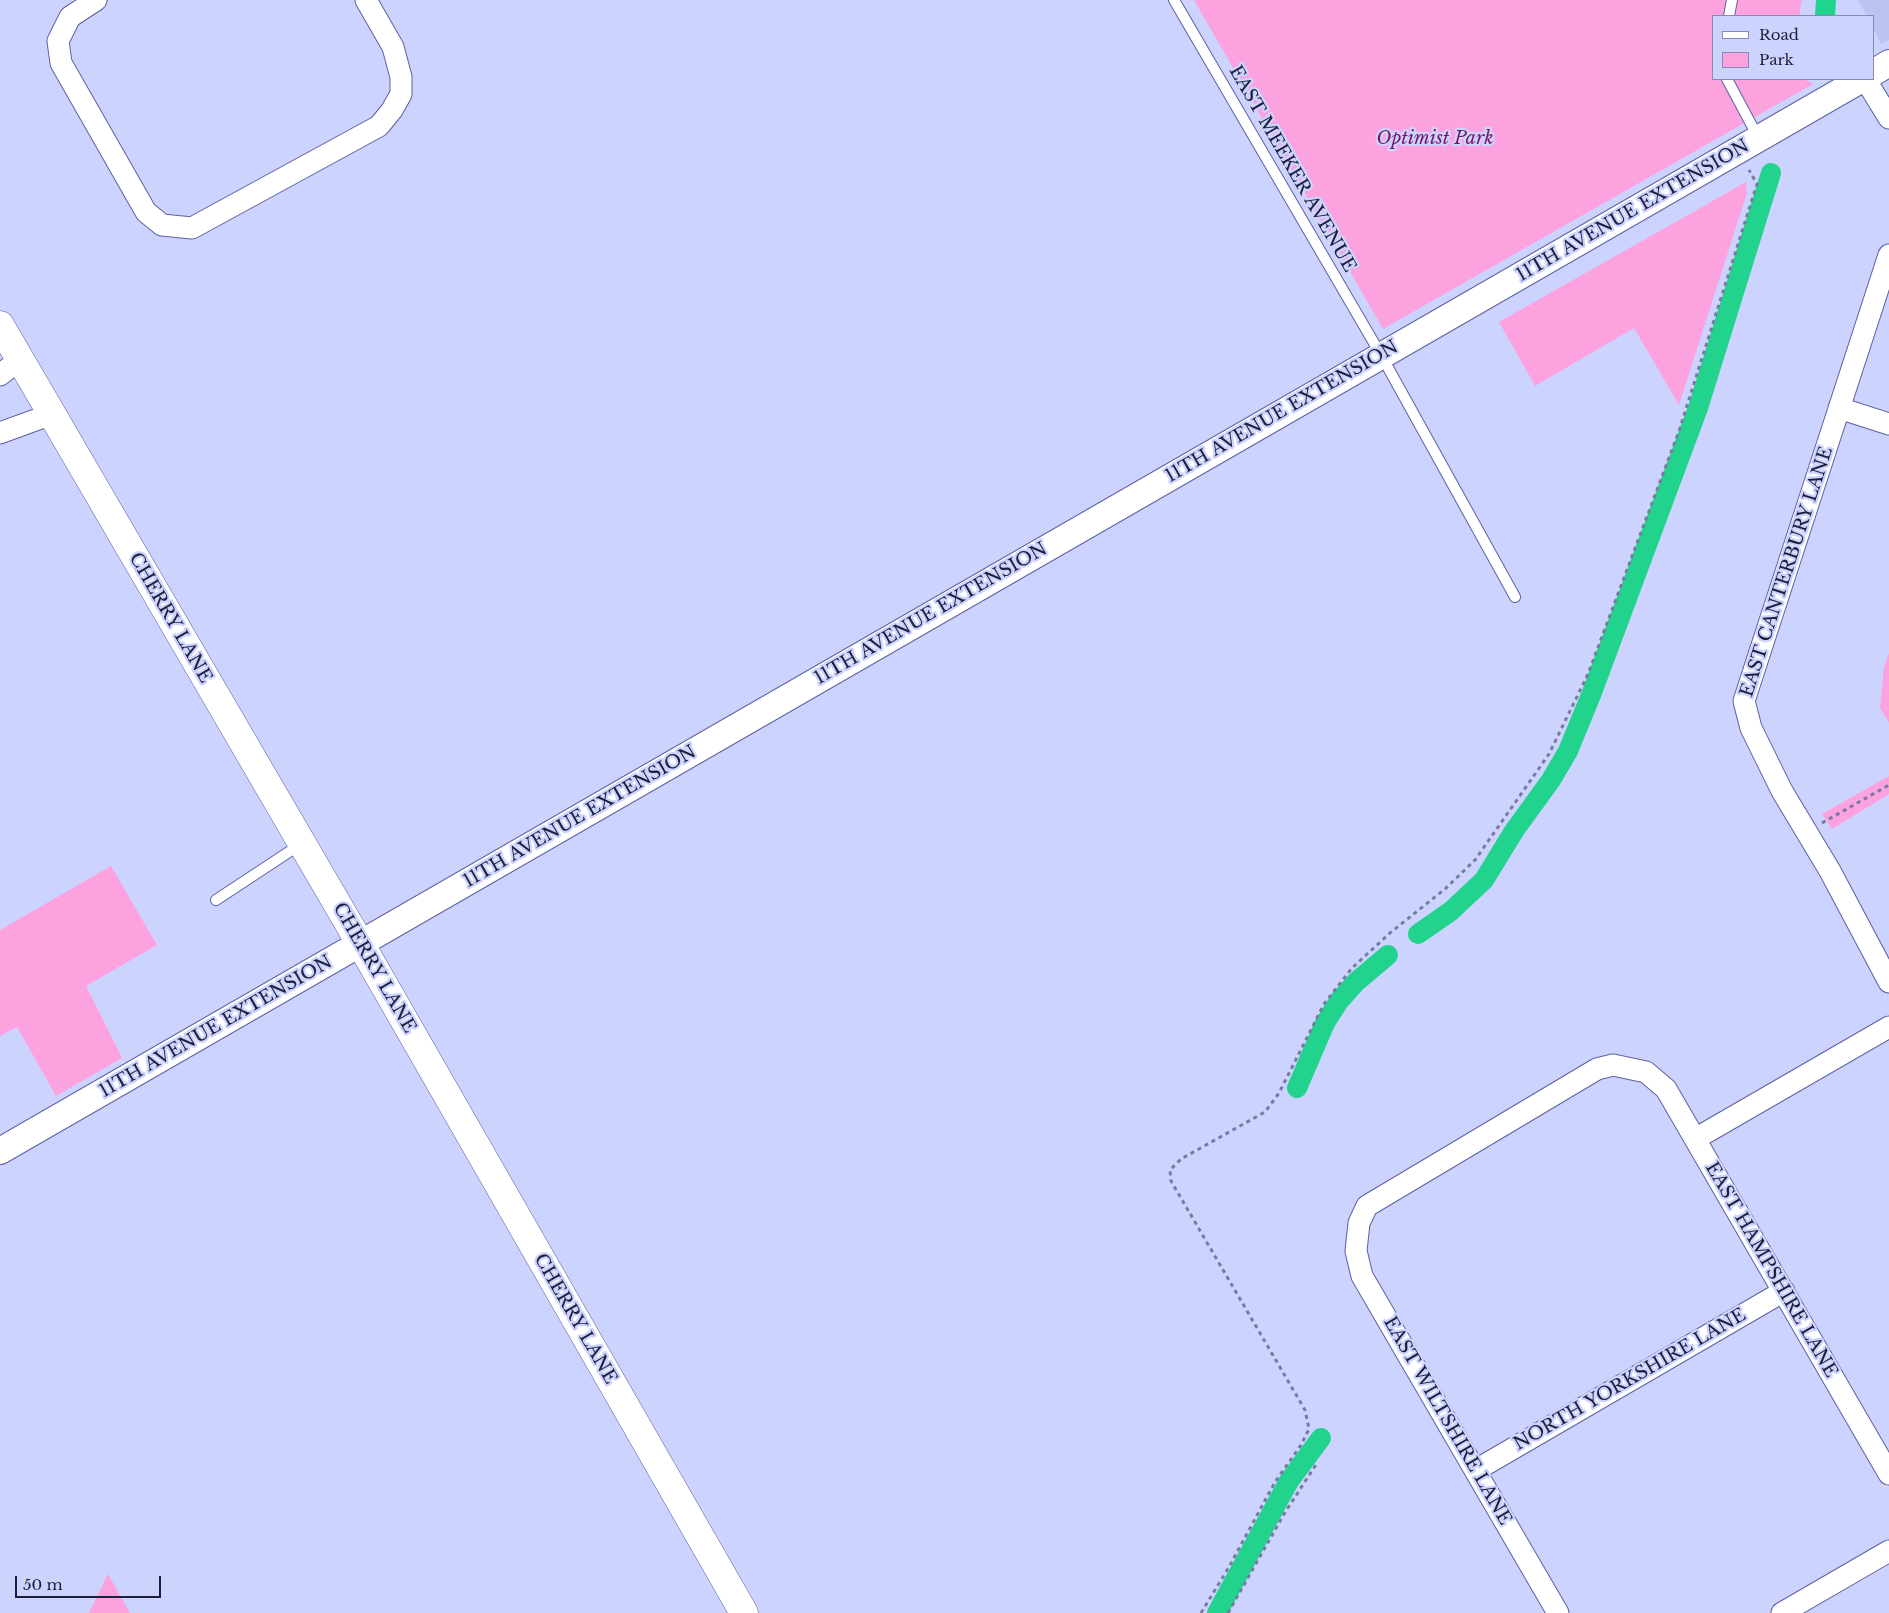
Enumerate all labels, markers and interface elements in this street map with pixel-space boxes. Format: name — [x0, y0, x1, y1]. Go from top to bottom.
legend — [1712, 15, 1874, 80]
text: Road — [1759, 25, 1799, 44]
text: Park — [1759, 50, 1794, 69]
street label: EAST MEEKER AVENUE — [1224, 62, 1360, 276]
park label: Optimist Park — [1376, 128, 1494, 150]
street label: 11TH AVENUE EXTENSION — [1513, 135, 1753, 287]
street label: 11TH AVENUE EXTENSION — [1162, 336, 1402, 488]
street label: EAST CANTERBURY LANE — [1736, 444, 1838, 700]
street label: 11TH AVENUE EXTENSION — [811, 538, 1051, 690]
street label: CHERRY LANE — [124, 549, 216, 687]
street label: 11TH AVENUE EXTENSION — [460, 741, 700, 893]
street label: CHERRY LANE — [328, 899, 420, 1037]
street label: 11TH AVENUE EXTENSION — [96, 951, 336, 1103]
street label: EAST HAMPSHIRE LANE — [1700, 1158, 1842, 1382]
street label: CHERRY LANE — [529, 1250, 621, 1388]
street label: NORTH YORKSHIRE LANE — [1510, 1304, 1750, 1456]
street label: EAST WILTSHIRE LANE — [1378, 1313, 1516, 1529]
scale bar — [18, 1566, 164, 1598]
text: 50 m — [23, 1575, 63, 1594]

